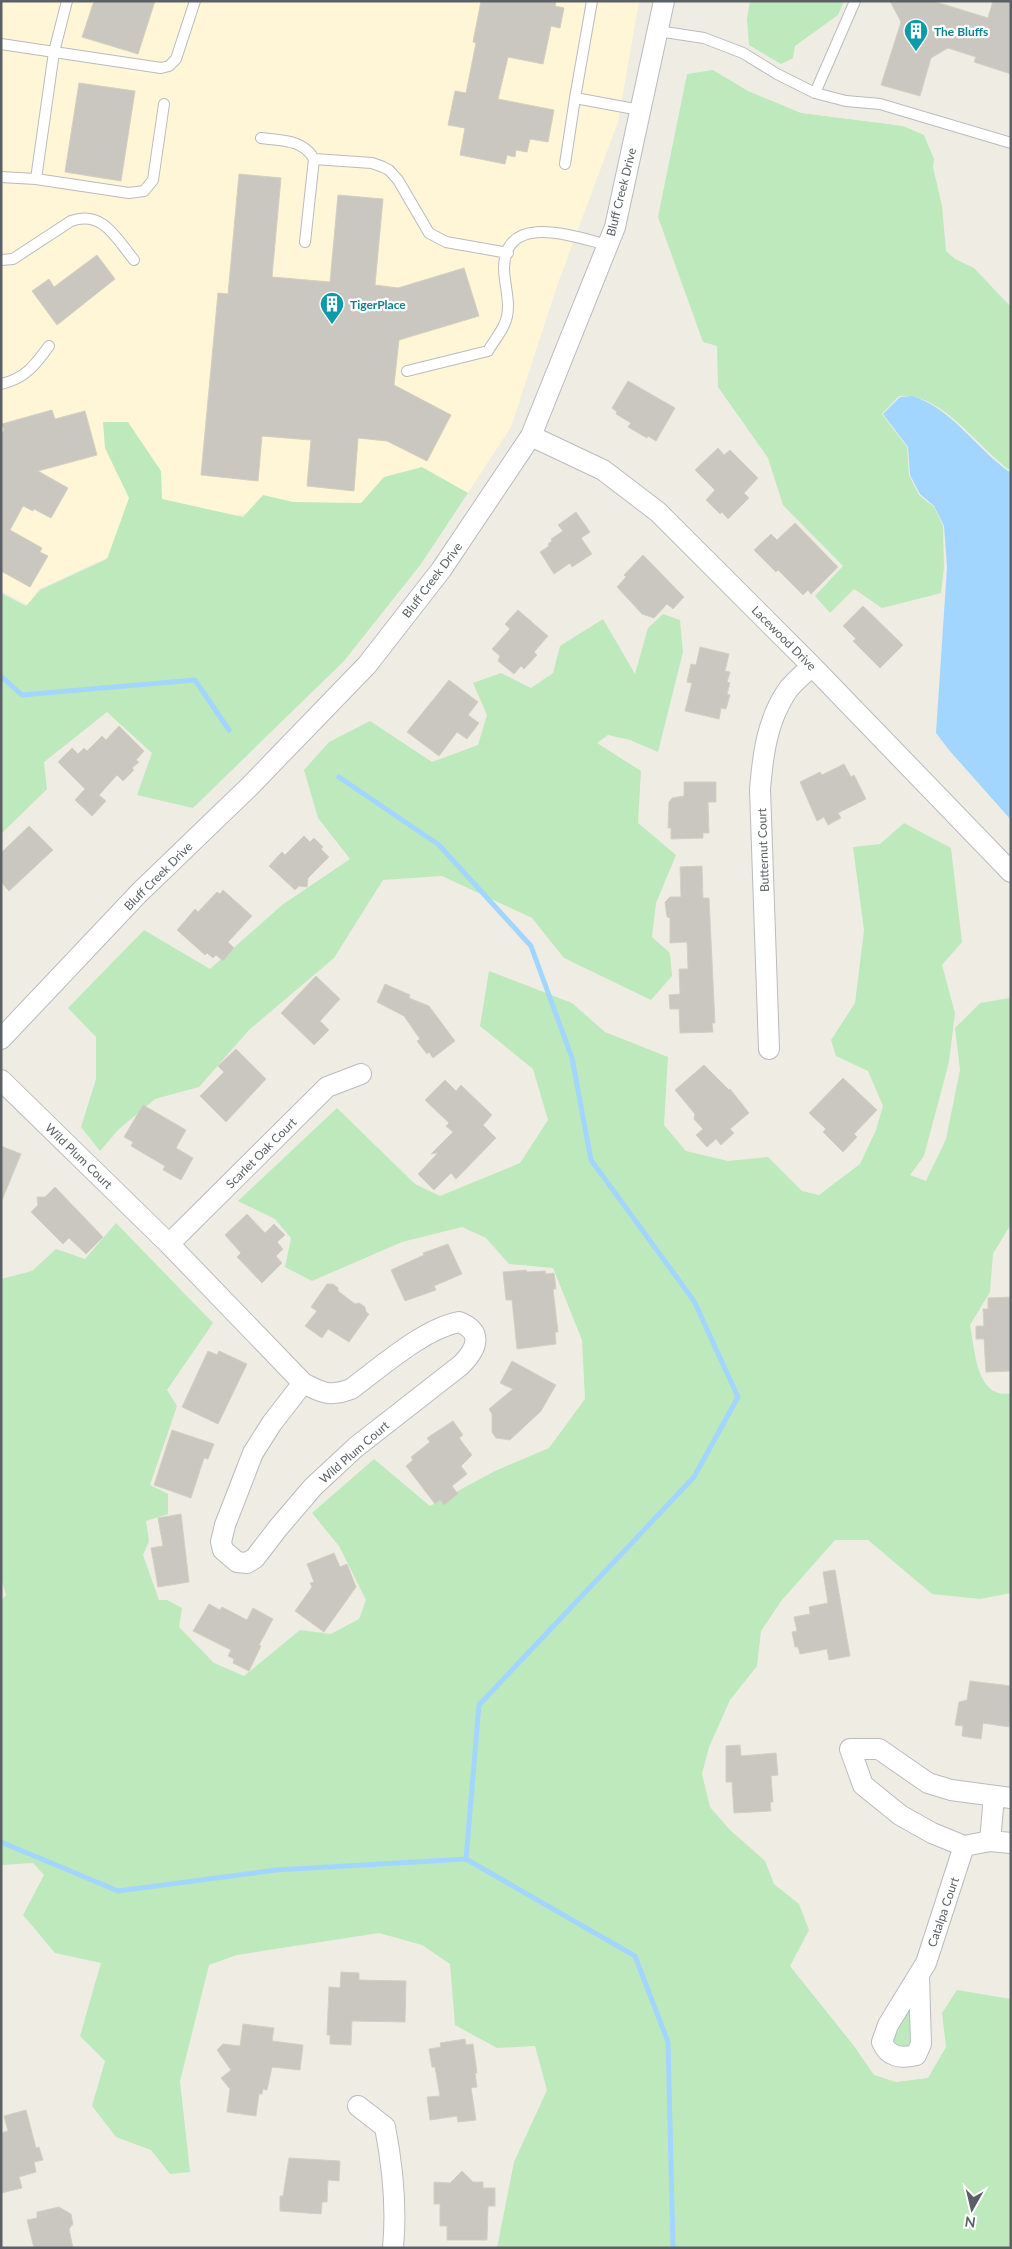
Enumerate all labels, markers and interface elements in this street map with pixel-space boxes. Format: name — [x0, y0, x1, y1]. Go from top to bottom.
building icon: The Bluffs — [903, 18, 929, 52]
place label: The Bluffs — [934, 24, 988, 39]
street label: Bluff Creek Drive — [603, 146, 639, 238]
building icon: TigerPlace — [319, 291, 345, 325]
place label: TigerPlace — [350, 297, 406, 312]
street label: Bluff Creek Drive — [399, 539, 465, 621]
street label: Lacewood Drive — [749, 603, 819, 673]
street label: Butternut Court — [754, 807, 772, 892]
street label: Bluff Creek Drive — [121, 839, 195, 913]
street label: Scarlet Oak Court — [223, 1114, 300, 1191]
street label: Wild Plum Court — [42, 1120, 116, 1192]
street label: Wild Plum Court — [316, 1417, 392, 1486]
street label: Catalpa Court — [924, 1874, 962, 1949]
north arrow — [947, 2184, 997, 2234]
text: N — [964, 2213, 977, 2232]

